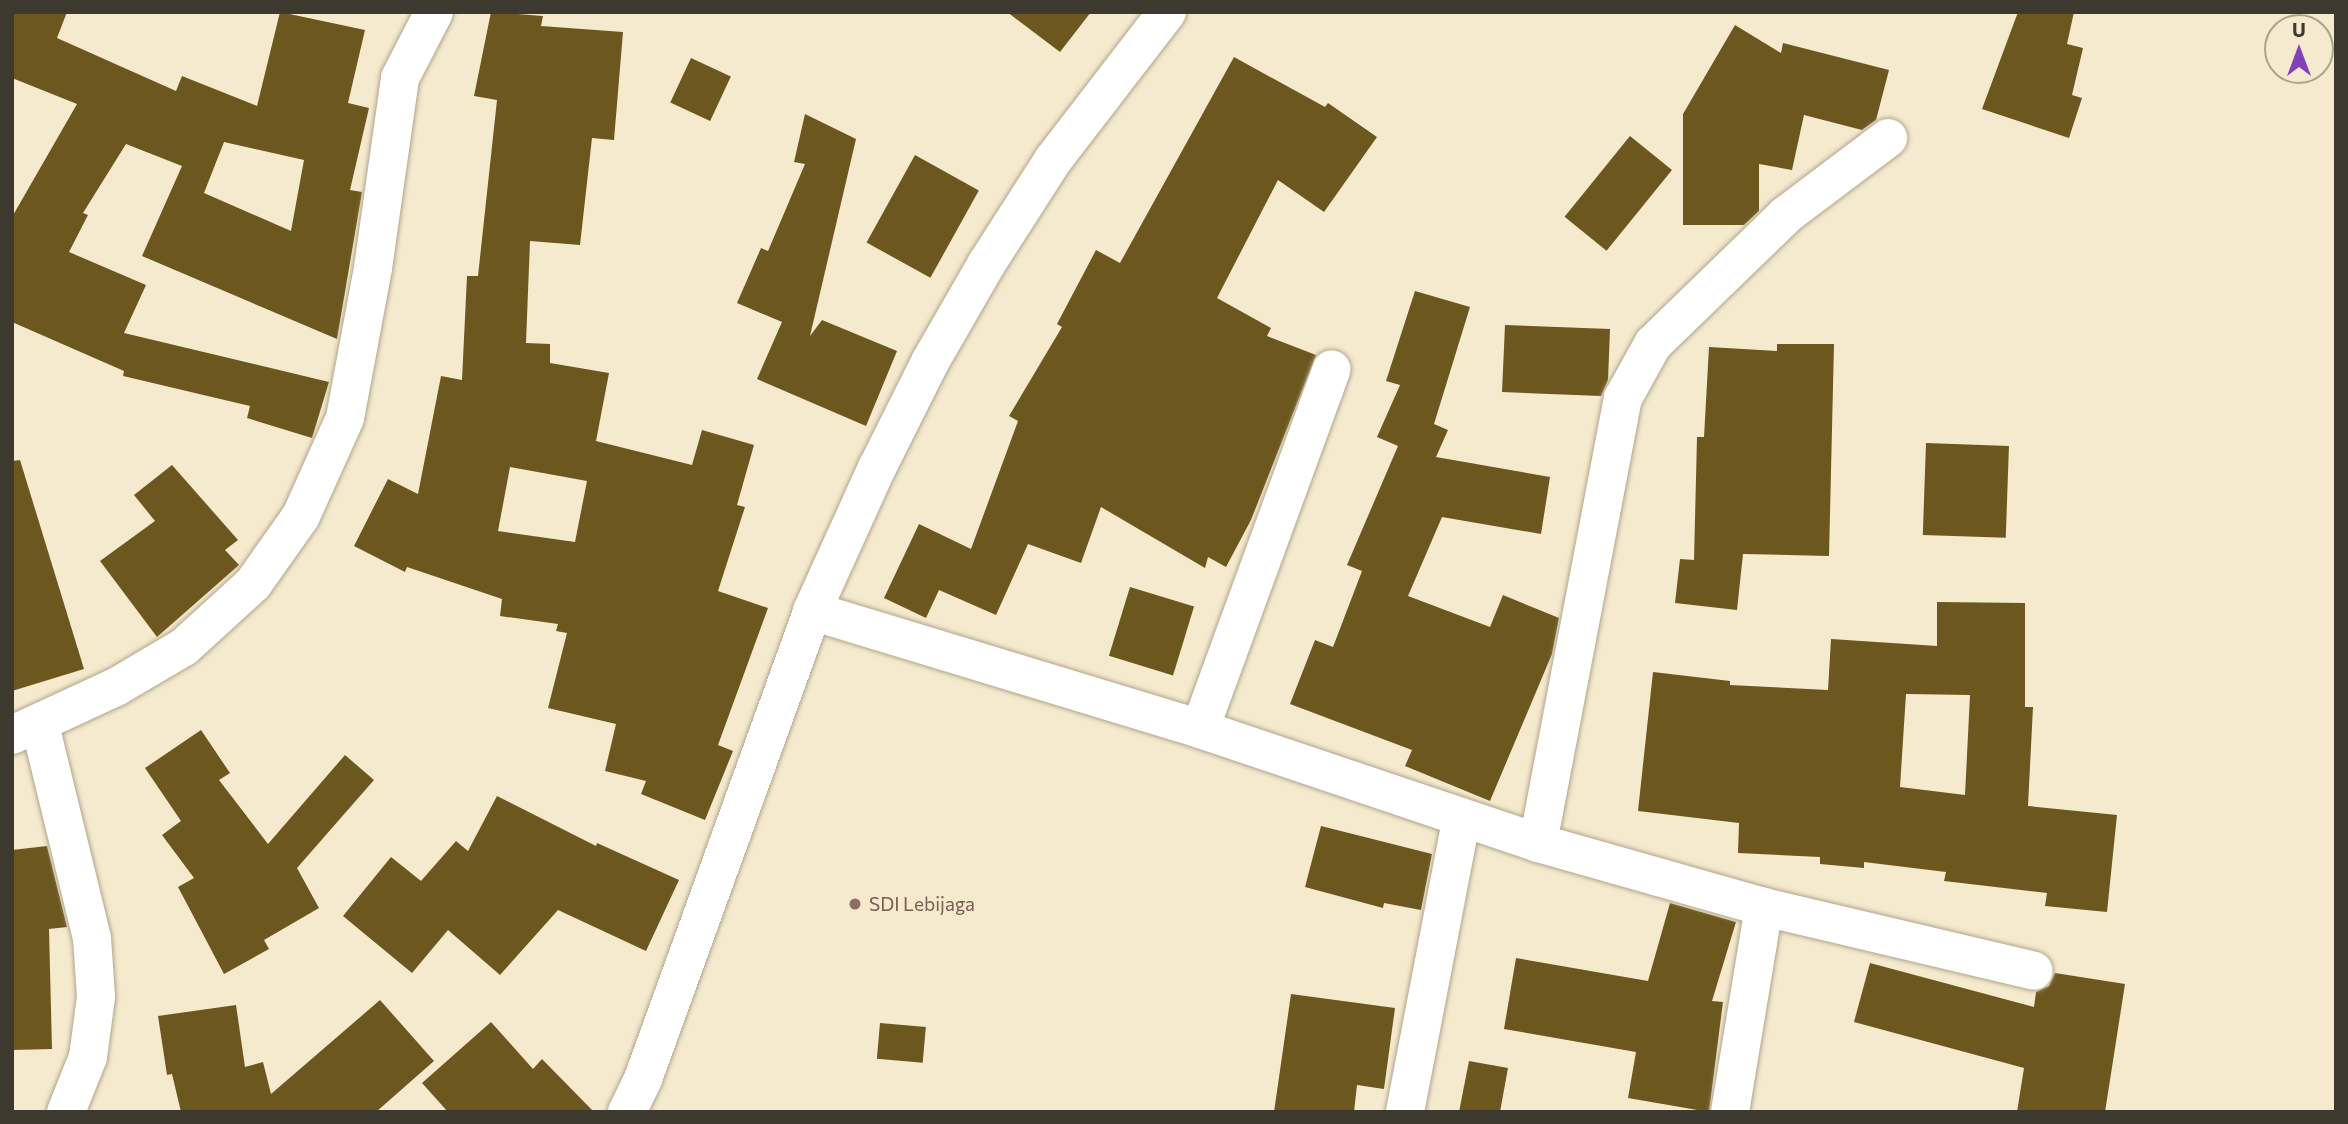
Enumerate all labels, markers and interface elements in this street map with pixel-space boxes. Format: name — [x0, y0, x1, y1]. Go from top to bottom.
north arrow — [2264, 14, 2334, 84]
text: U — [2292, 18, 2306, 41]
place label: SDI Lebijaga — [869, 893, 975, 915]
marker: SDI Lebijaga — [847, 896, 863, 912]

